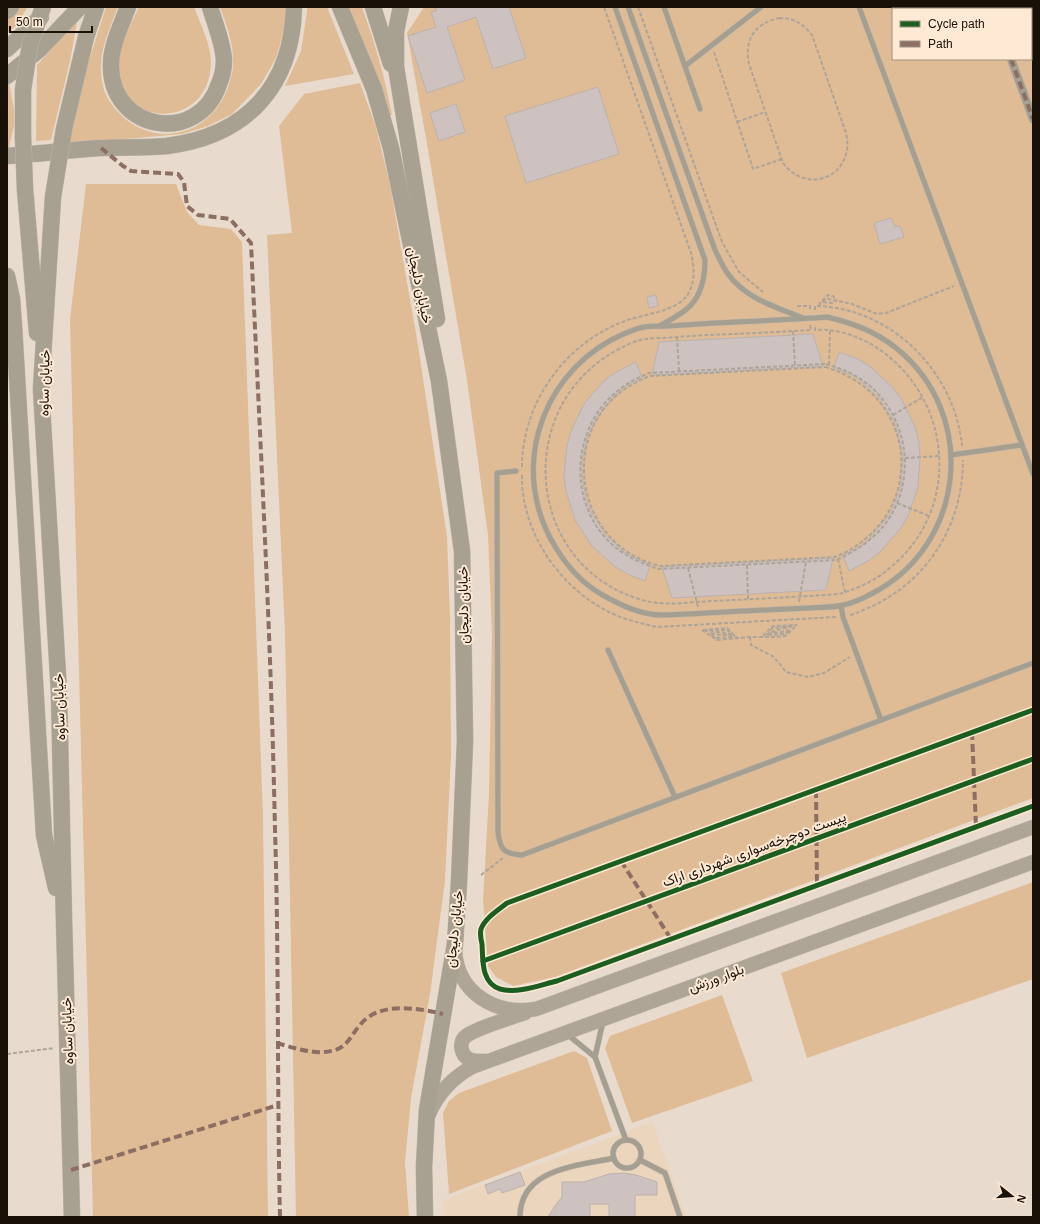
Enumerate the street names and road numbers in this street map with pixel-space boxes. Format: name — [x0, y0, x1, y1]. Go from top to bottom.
street label: خیابان دلیجان — [403, 245, 436, 325]
street label: خیابان ساوه — [35, 349, 54, 417]
street label: خیابان دلیجان — [454, 566, 473, 644]
street label: خیابان ساوه — [50, 673, 69, 741]
street label: پیست دوچرخه‌سواری شهرداری اراک — [660, 808, 849, 892]
street label: خیابان دلیجان — [442, 889, 467, 969]
street label: بلوار ورزش — [686, 961, 746, 996]
street label: خیابان ساوه — [58, 997, 77, 1065]

